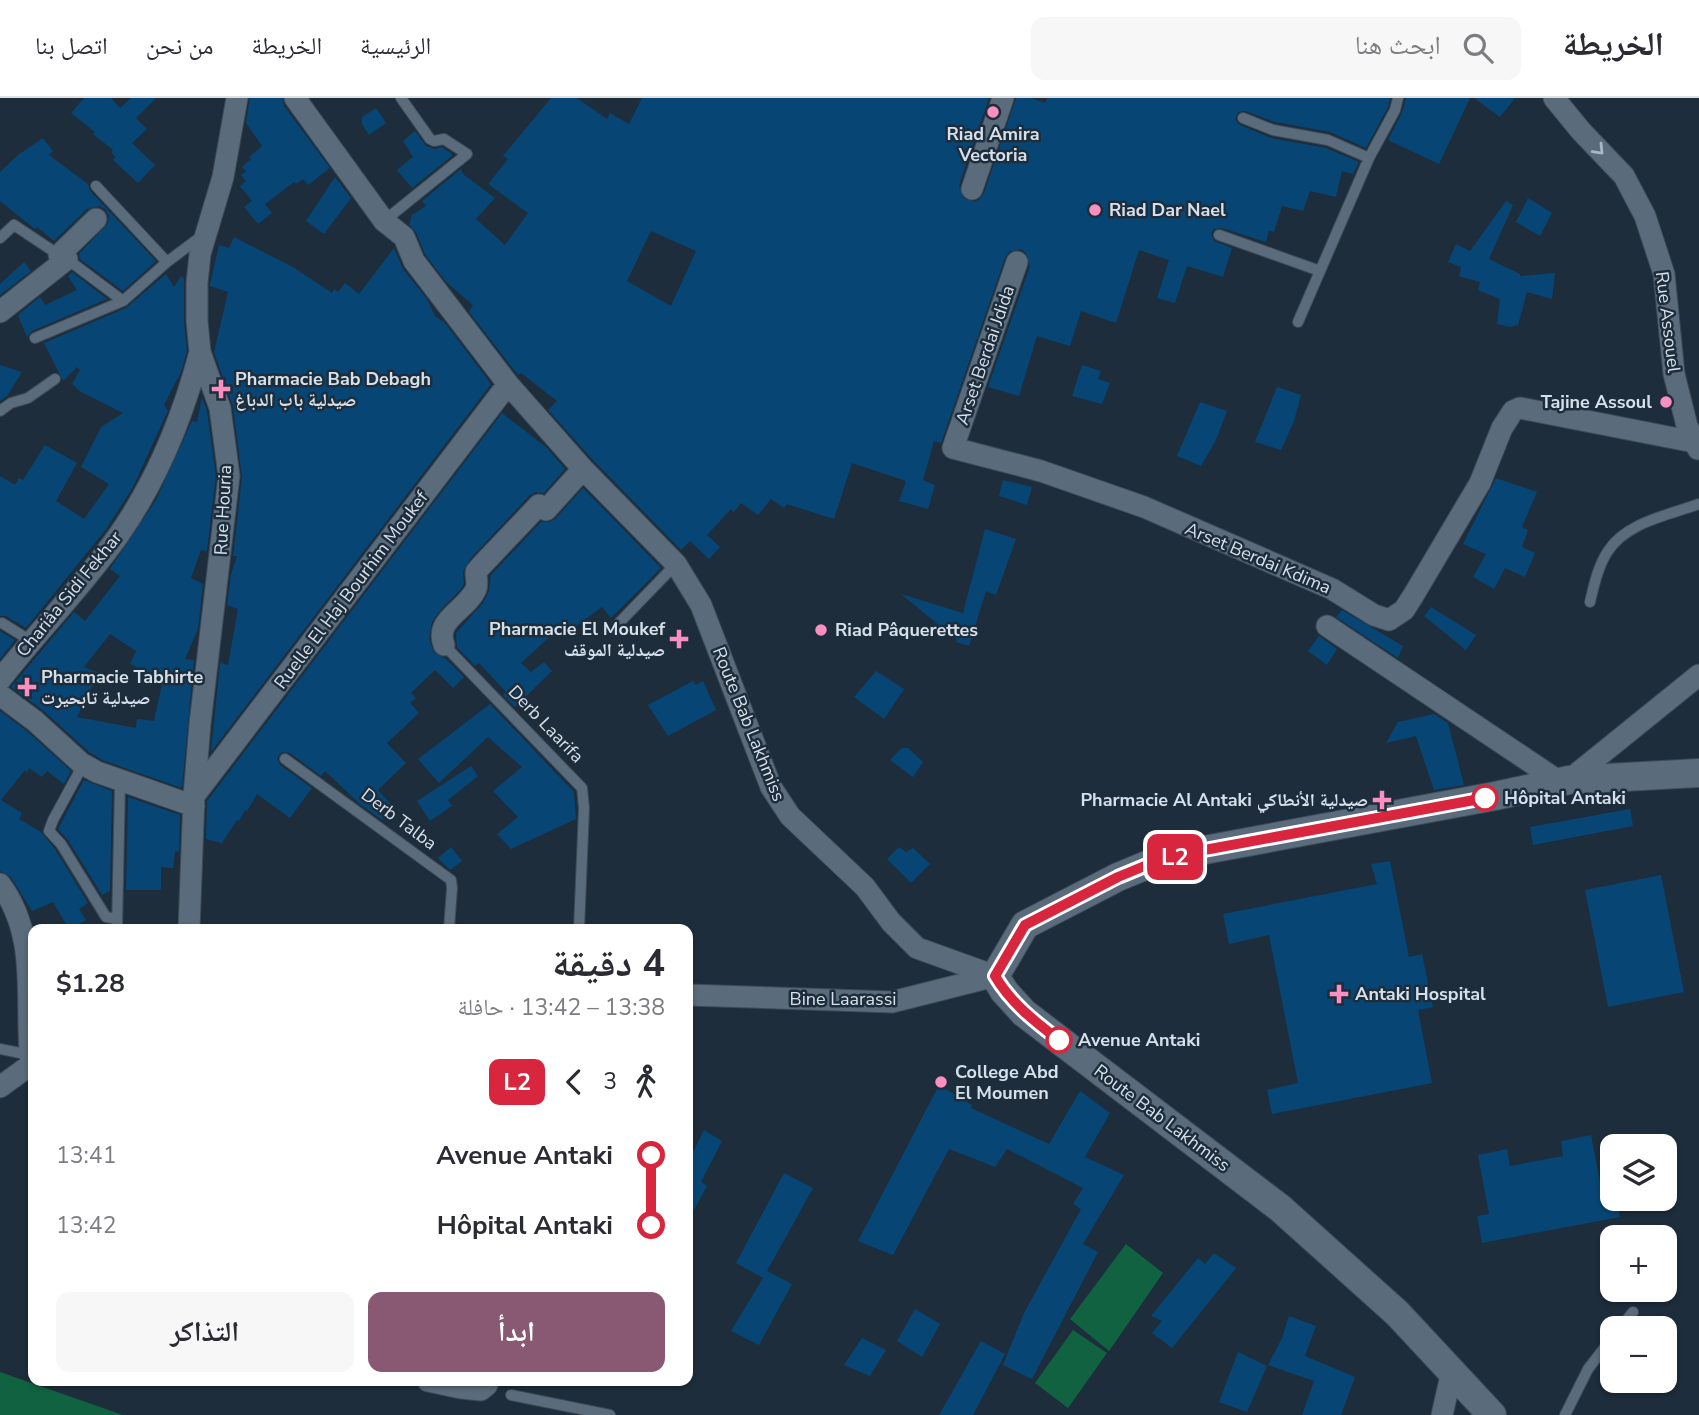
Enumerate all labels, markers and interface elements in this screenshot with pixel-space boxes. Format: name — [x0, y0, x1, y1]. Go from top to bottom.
search box — [1031, 17, 1521, 80]
text: الخريطة — [1563, 22, 1664, 67]
text: ابحث هنا — [1355, 28, 1441, 63]
icon: search — [1459, 29, 1497, 67]
text: اتصل بنا — [35, 30, 108, 62]
text: من نحن — [146, 30, 213, 62]
text: الخريطة — [251, 30, 322, 62]
text: الرئيسية — [360, 30, 431, 62]
marker: Riad Amira Vectoria — [985, 104, 1001, 120]
place label: Riad Amira Vectoria — [946, 122, 1040, 167]
one-way arrow — [1590, 141, 1603, 154]
place label: Riad Dar Nael — [1109, 198, 1226, 222]
marker: Riad Dar Nael — [1087, 202, 1103, 218]
street label: Rue Assouel — [1650, 270, 1686, 375]
street label: Arset Berdai Jdida — [950, 282, 1020, 428]
place label: Pharmacie Bab Debagh صيدلية باب الدباغ — [235, 367, 431, 412]
marker: Pharmacie Bab Debagh صيدلية باب الدباغ — [213, 381, 229, 397]
place label: Tajine Assoul — [1541, 390, 1652, 414]
marker: Tajine Assoul — [1658, 394, 1674, 410]
street label: Rue Houria — [209, 464, 237, 556]
street label: Ruelle El Haj Bourhim Moukef — [269, 485, 434, 694]
street label: Arset Berdai Kdima — [1181, 516, 1335, 600]
street label: Chariâa Sidi Fekhar — [11, 526, 127, 662]
place label: Pharmacie El Moukef صيدلية الموقف — [489, 617, 665, 662]
place label: Riad Pâquerettes — [835, 618, 978, 642]
marker: Riad Pâquerettes — [813, 622, 829, 638]
marker: Pharmacie El Moukef صيدلية الموقف — [671, 631, 687, 647]
street label: Route Bab Lakhmiss — [707, 643, 791, 805]
place label: Pharmacie Tabhirte صيدلية تابحيرت — [41, 665, 203, 710]
marker: Pharmacie Tabhirte صيدلية تابحيرت — [19, 679, 35, 695]
street label: Derb Laarifa — [503, 680, 589, 768]
street label: Derb Talba — [356, 783, 442, 855]
marker: Hôpital Antaki — [1472, 785, 1498, 811]
place label: Hôpital Antaki — [1504, 786, 1626, 810]
place label: Pharmacie Al Antaki صيدلية الأنطاكي — [1080, 788, 1368, 814]
marker: Pharmacie Al Antaki صيدلية الأنطاكي — [1374, 792, 1390, 808]
line badge: L2 — [1144, 834, 1206, 880]
text: L2 — [1161, 841, 1189, 873]
text: 4 دقيقة — [552, 938, 665, 989]
text: $1.28 — [56, 966, 125, 1001]
place label: Antaki Hospital — [1355, 982, 1486, 1006]
marker: Antaki Hospital — [1329, 984, 1349, 1004]
street label: Bine Laarassi — [789, 987, 897, 1011]
text: 13:38 – 13:42 · حافلة — [458, 992, 665, 1023]
marker: Avenue Antaki — [1046, 1027, 1072, 1053]
place label: Avenue Antaki — [1078, 1028, 1200, 1052]
street label: Route Bab Lakhmiss — [1089, 1059, 1235, 1177]
place label: College Abd El Moumen — [955, 1060, 1059, 1105]
icon: back — [555, 1063, 593, 1101]
icon: walk — [627, 1063, 665, 1101]
text: L2 — [503, 1066, 531, 1098]
text: 3 — [603, 1066, 617, 1097]
marker: College Abd El Moumen — [933, 1074, 949, 1090]
map controls — [1600, 1134, 1677, 1393]
button: layers — [1600, 1134, 1677, 1211]
text: Avenue Antaki — [436, 1138, 613, 1173]
text: 13:41 — [56, 1140, 116, 1171]
text: Hôpital Antaki — [437, 1208, 613, 1243]
text: 13:42 — [56, 1210, 116, 1241]
button: + — [1600, 1225, 1677, 1302]
button: التذاكر — [56, 1292, 354, 1372]
button: ابدأ — [368, 1292, 665, 1372]
button: − — [1600, 1316, 1677, 1393]

